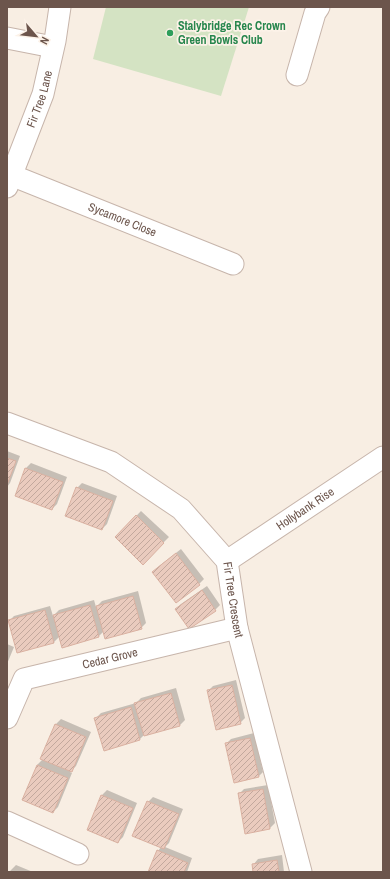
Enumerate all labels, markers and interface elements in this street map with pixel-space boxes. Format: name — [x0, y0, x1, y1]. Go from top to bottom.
north arrow — [16, 16, 56, 56]
place label: Stalybridge Rec Crown Green Bowls Club — [178, 18, 286, 48]
marker: Stalybridge Rec Crown Green Bowls Club — [165, 28, 175, 38]
text: N — [37, 35, 53, 47]
street label: Fir Tree Lane — [23, 69, 56, 130]
street label: Sycamore Close — [86, 199, 159, 241]
street label: Hollybank Rise — [273, 484, 337, 534]
street label: Fir Tree Crescent — [219, 561, 247, 640]
street label: Cedar Grove — [81, 644, 139, 673]

